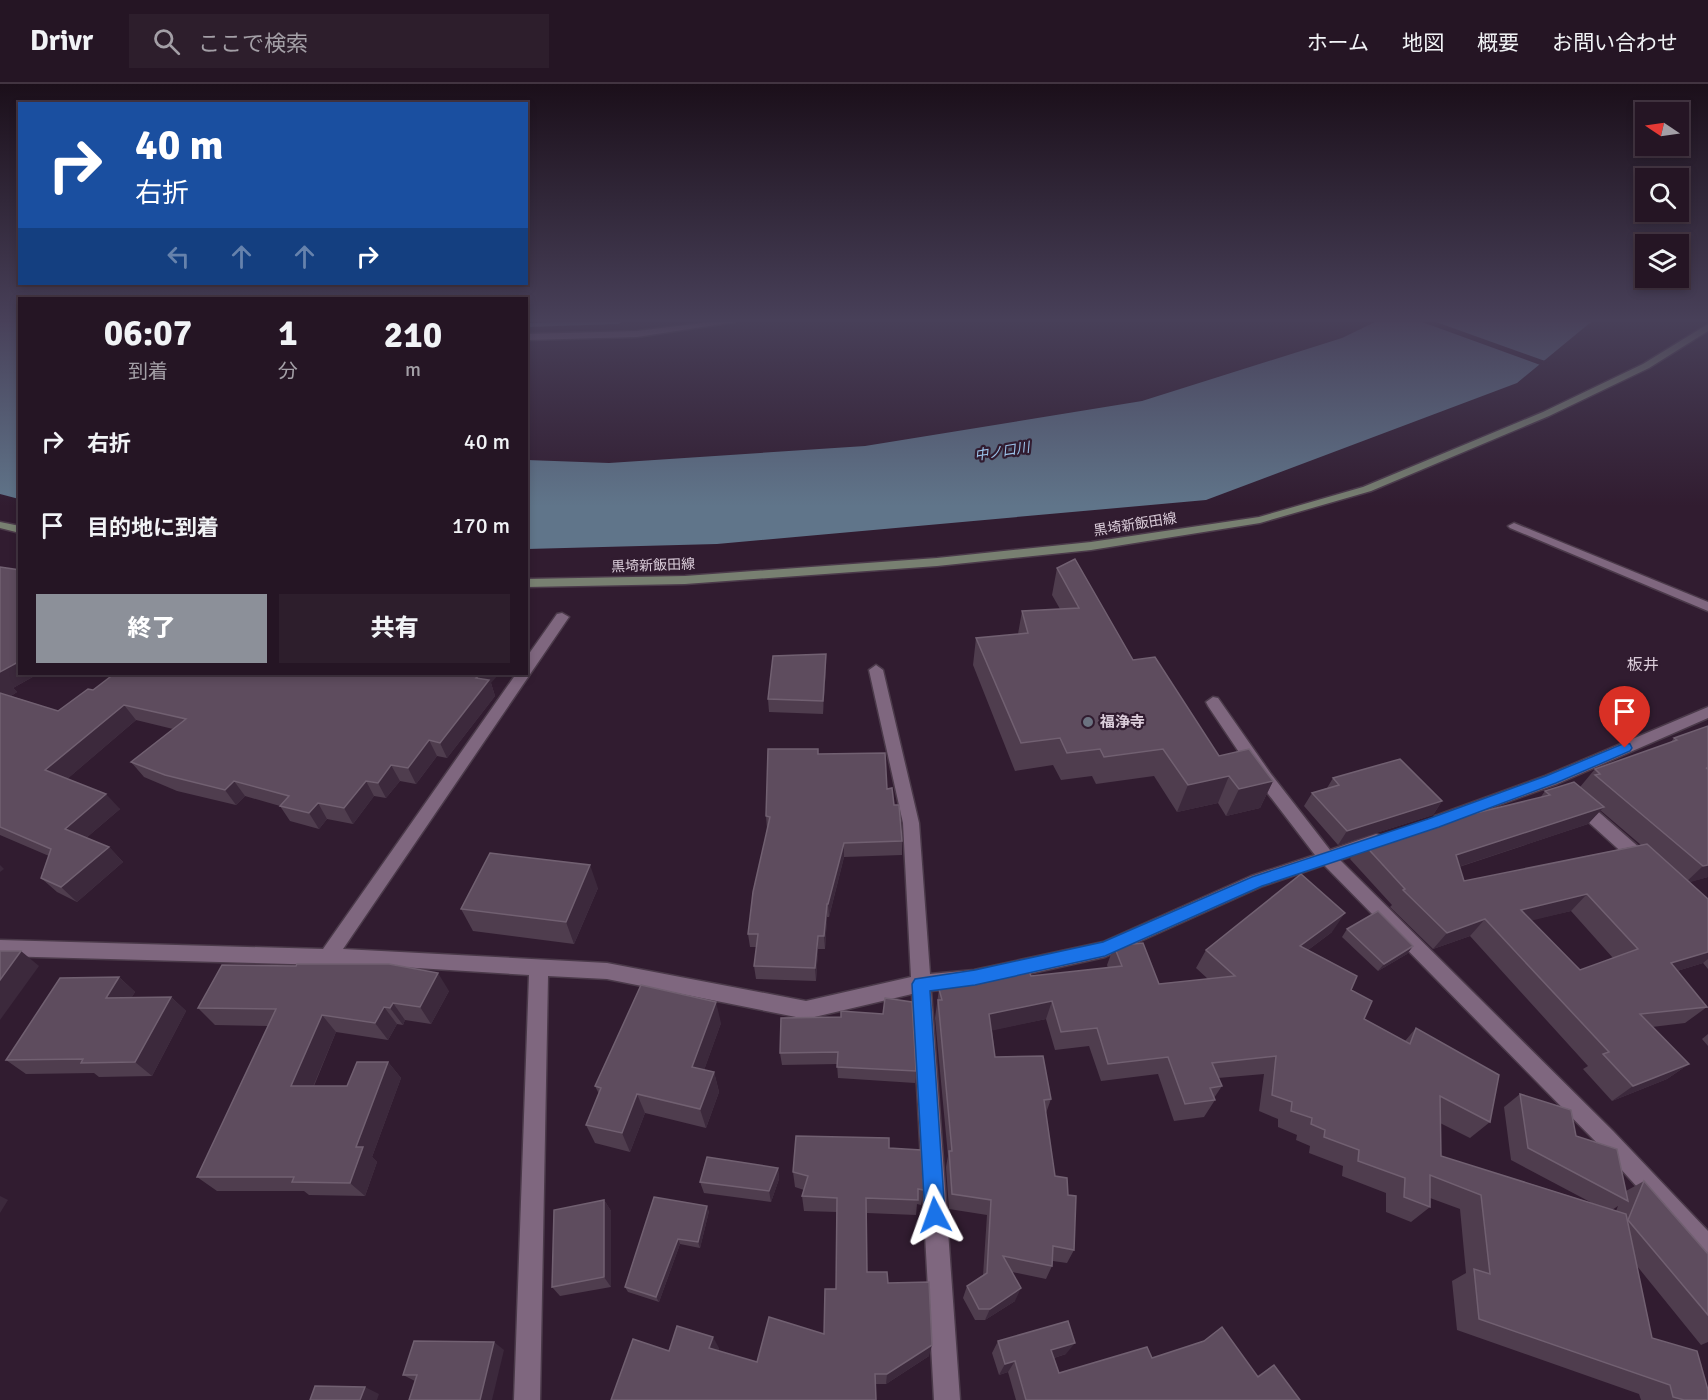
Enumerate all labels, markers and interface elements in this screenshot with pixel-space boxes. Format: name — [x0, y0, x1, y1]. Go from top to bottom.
search box — [129, 14, 549, 68]
text: Drivr — [30, 24, 93, 58]
icon: search — [150, 25, 183, 58]
text: ここで検索 — [198, 30, 308, 57]
text: ホーム — [1307, 30, 1369, 56]
text: 地図 — [1402, 30, 1444, 56]
text: 概要 — [1477, 30, 1519, 56]
text: お問い合わせ — [1552, 30, 1678, 56]
north arrow — [1635, 102, 1689, 156]
map controls — [1635, 102, 1689, 288]
text: 40 m — [135, 120, 224, 171]
icon: right — [36, 126, 114, 204]
button: search — [1635, 168, 1689, 222]
text: 右折 — [135, 177, 189, 210]
button: layers — [1635, 234, 1689, 288]
icon: left — [162, 240, 195, 273]
icon: ahead — [225, 240, 258, 273]
icon: ahead — [288, 240, 321, 273]
icon: right — [351, 240, 384, 273]
text: 06:07 — [104, 311, 192, 356]
text: 1 — [278, 311, 298, 356]
text: 210 — [384, 313, 442, 358]
text: m — [405, 357, 421, 382]
text: 到着 — [128, 359, 168, 384]
text: 分 — [278, 359, 298, 384]
icon: right — [36, 425, 69, 458]
text: 40 m — [464, 428, 510, 455]
text: 右折 — [87, 430, 131, 457]
water label: 中ノ口川 — [973, 438, 1033, 464]
icon: arrive — [36, 509, 69, 542]
street label: 黒埼新飯田線 — [1092, 510, 1178, 539]
text: 170 m — [452, 512, 510, 539]
text: 目的地に到着 — [87, 514, 219, 541]
street label: 黒埼新飯田線 — [611, 556, 695, 575]
button: 終了 — [36, 594, 267, 663]
button: 共有 — [279, 594, 510, 663]
district label: 板井 — [1627, 655, 1659, 675]
pin — [1599, 686, 1650, 748]
icon: arrive — [1608, 695, 1641, 728]
place label: 福浄寺 — [1099, 713, 1145, 731]
marker: 福浄寺 — [1081, 715, 1095, 729]
position arrow — [903, 1183, 967, 1247]

